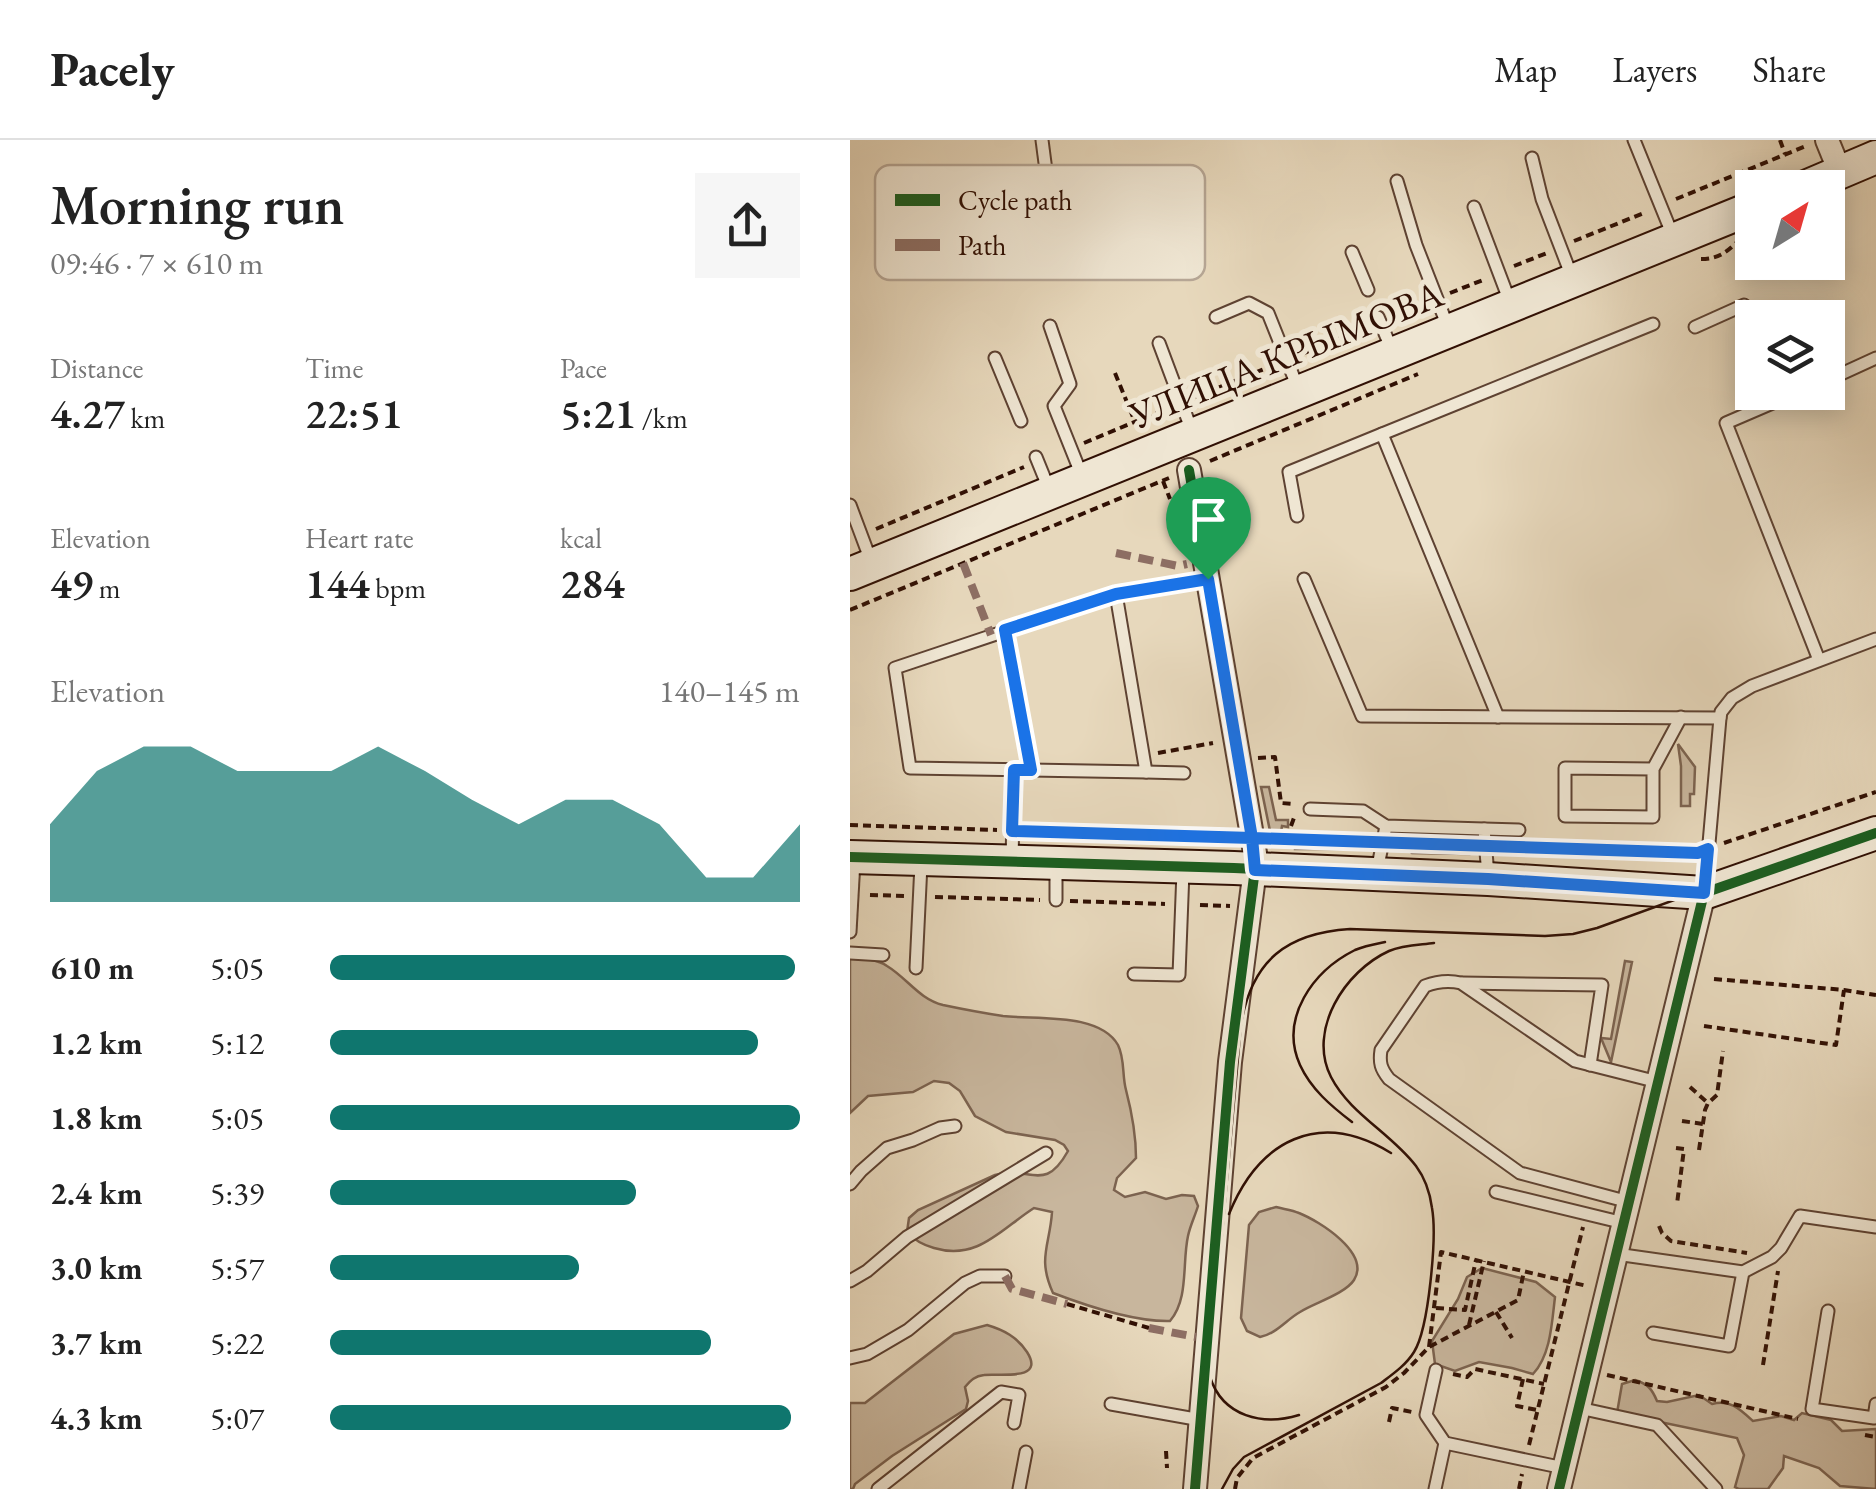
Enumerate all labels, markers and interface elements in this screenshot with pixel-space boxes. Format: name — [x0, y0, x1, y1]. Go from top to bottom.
text: Pacely — [50, 38, 175, 100]
text: Map — [1494, 47, 1557, 92]
text: Layers — [1612, 47, 1697, 92]
text: Share — [1752, 47, 1826, 92]
legend — [875, 165, 1205, 280]
text: Morning run — [50, 169, 344, 240]
north arrow — [1735, 170, 1845, 280]
map controls — [1735, 170, 1845, 410]
button: share — [695, 173, 800, 278]
text: Cycle path — [958, 182, 1072, 218]
text: Path — [958, 227, 1006, 263]
text: 09:46 · 7 × 610 m — [50, 242, 263, 284]
street label: УЛИЦА КРЫМОВА — [1121, 269, 1451, 440]
button: layers — [1735, 300, 1845, 410]
text: Distance — [50, 350, 144, 386]
text: Time — [305, 350, 363, 386]
text: Pace — [560, 350, 607, 386]
text: 4.27 — [50, 386, 125, 441]
text: 22:51 — [305, 386, 403, 441]
text: 5:21 — [560, 386, 636, 441]
text: km — [125, 400, 165, 436]
text: /km — [636, 400, 688, 436]
pin — [1166, 477, 1251, 580]
icon: arrive — [1181, 492, 1236, 547]
text: Elevation — [50, 520, 151, 556]
text: Heart rate — [305, 520, 414, 556]
text: kcal — [560, 520, 602, 556]
text: 49 — [50, 556, 93, 611]
text: 144 — [305, 556, 370, 611]
text: 284 — [560, 556, 625, 611]
text: m — [93, 570, 120, 606]
text: bpm — [370, 570, 426, 606]
text: Elevation — [50, 670, 165, 712]
text: 140–145 m — [659, 670, 800, 712]
text: 610 m — [50, 947, 134, 989]
text: 5:05 — [210, 947, 264, 989]
text: 1.2 km — [50, 1022, 143, 1064]
text: 5:12 — [210, 1022, 264, 1064]
text: 1.8 km — [50, 1097, 143, 1139]
text: 5:05 — [210, 1097, 264, 1139]
text: 2.4 km — [50, 1172, 143, 1214]
text: 5:39 — [210, 1172, 264, 1214]
text: 3.0 km — [50, 1247, 143, 1289]
text: 5:57 — [210, 1247, 264, 1289]
text: 3.7 km — [50, 1322, 143, 1364]
text: 5:22 — [210, 1322, 264, 1364]
text: 4.3 km — [50, 1397, 143, 1439]
text: 5:07 — [210, 1397, 264, 1439]

